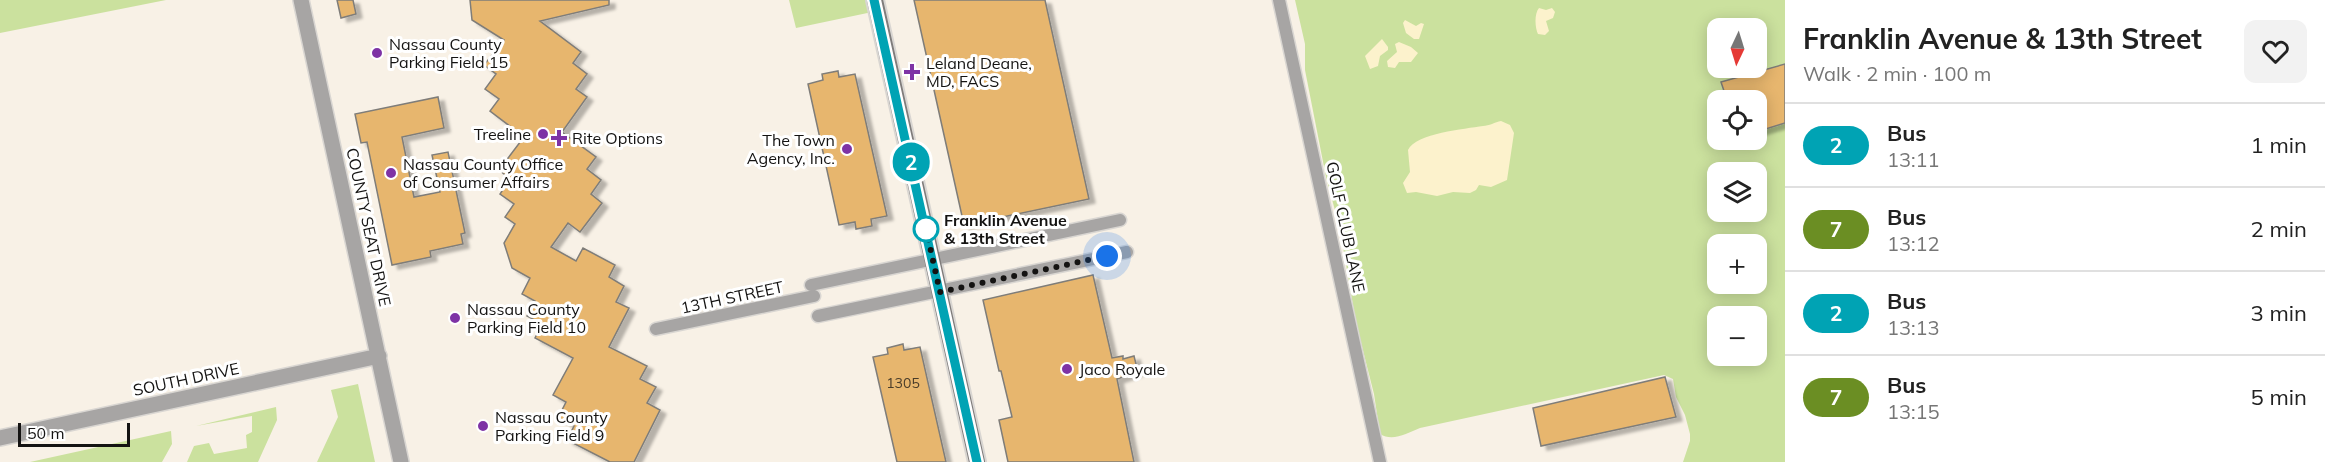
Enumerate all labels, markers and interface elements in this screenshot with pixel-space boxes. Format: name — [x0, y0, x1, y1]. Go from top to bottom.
north arrow — [1707, 18, 1767, 78]
map controls — [1707, 18, 1767, 366]
button: heart — [2244, 20, 2307, 83]
text: Franklin Avenue & 13th Street — [1803, 21, 2202, 56]
place label: Nassau County Parking Field 15 — [389, 34, 508, 72]
marker: Nassau County Parking Field 15 — [370, 46, 384, 60]
place label: Leland Deane, MD, FACS — [926, 53, 1032, 91]
text: Walk · 2 min · 100 m — [1803, 61, 1991, 86]
marker: Leland Deane, MD, FACS — [903, 63, 921, 81]
button: locate — [1707, 90, 1767, 150]
text: Bus — [1887, 119, 1926, 147]
place label: Treeline — [474, 124, 531, 144]
marker: Treeline — [536, 127, 550, 141]
place label: Rite Options — [572, 128, 663, 148]
marker: Rite Options — [550, 129, 568, 147]
place label: The Town Agency, Inc. — [747, 130, 835, 168]
text: 1 min — [2251, 131, 2307, 159]
text: 2 — [1830, 132, 1842, 158]
marker: The Town Agency, Inc. — [840, 142, 854, 156]
line badge: 2 — [892, 142, 930, 182]
street label: COUNTY SEAT DRIVE — [342, 146, 396, 308]
text: 13:11 — [1887, 147, 1940, 172]
text: 2 — [905, 149, 917, 175]
place label: Nassau County Office of Consumer Affairs — [403, 154, 563, 192]
street label: GOLF CLUB LANE — [1322, 160, 1370, 294]
button: layers — [1707, 162, 1767, 222]
marker: Nassau County Office of Consumer Affairs — [384, 166, 398, 180]
text: Bus — [1887, 203, 1926, 231]
place label: Franklin Avenue & 13th Street — [944, 210, 1067, 248]
text: 2 min — [2251, 215, 2307, 243]
marker: Franklin Avenue & 13th Street — [913, 216, 939, 242]
text: 7 — [1830, 216, 1842, 242]
text: 13:12 — [1887, 231, 1940, 256]
button: + — [1707, 234, 1767, 294]
your location — [1092, 241, 1122, 271]
street label: 13TH STREET — [679, 276, 785, 318]
text: Bus — [1887, 287, 1926, 315]
place label: Nassau County Parking Field 10 — [467, 299, 586, 337]
text: 3 min — [2251, 299, 2307, 327]
text: 2 — [1830, 300, 1842, 326]
button: − — [1707, 306, 1767, 366]
marker: Nassau County Parking Field 10 — [448, 311, 462, 325]
text: 13:13 — [1887, 315, 1940, 340]
street label: SOUTH DRIVE — [131, 358, 241, 400]
place label: Jaco Royale — [1079, 359, 1165, 379]
marker: Jaco Royale — [1060, 362, 1074, 376]
text: Bus — [1887, 371, 1926, 399]
house number: 1305 — [886, 374, 920, 392]
text: 5 min — [2251, 383, 2307, 411]
text: 7 — [1830, 384, 1842, 410]
text: 13:15 — [1887, 399, 1940, 424]
place label: Nassau County Parking Field 9 — [495, 407, 608, 445]
marker: Nassau County Parking Field 9 — [476, 419, 490, 433]
scale bar — [18, 420, 130, 448]
text: 50 m — [27, 423, 64, 443]

